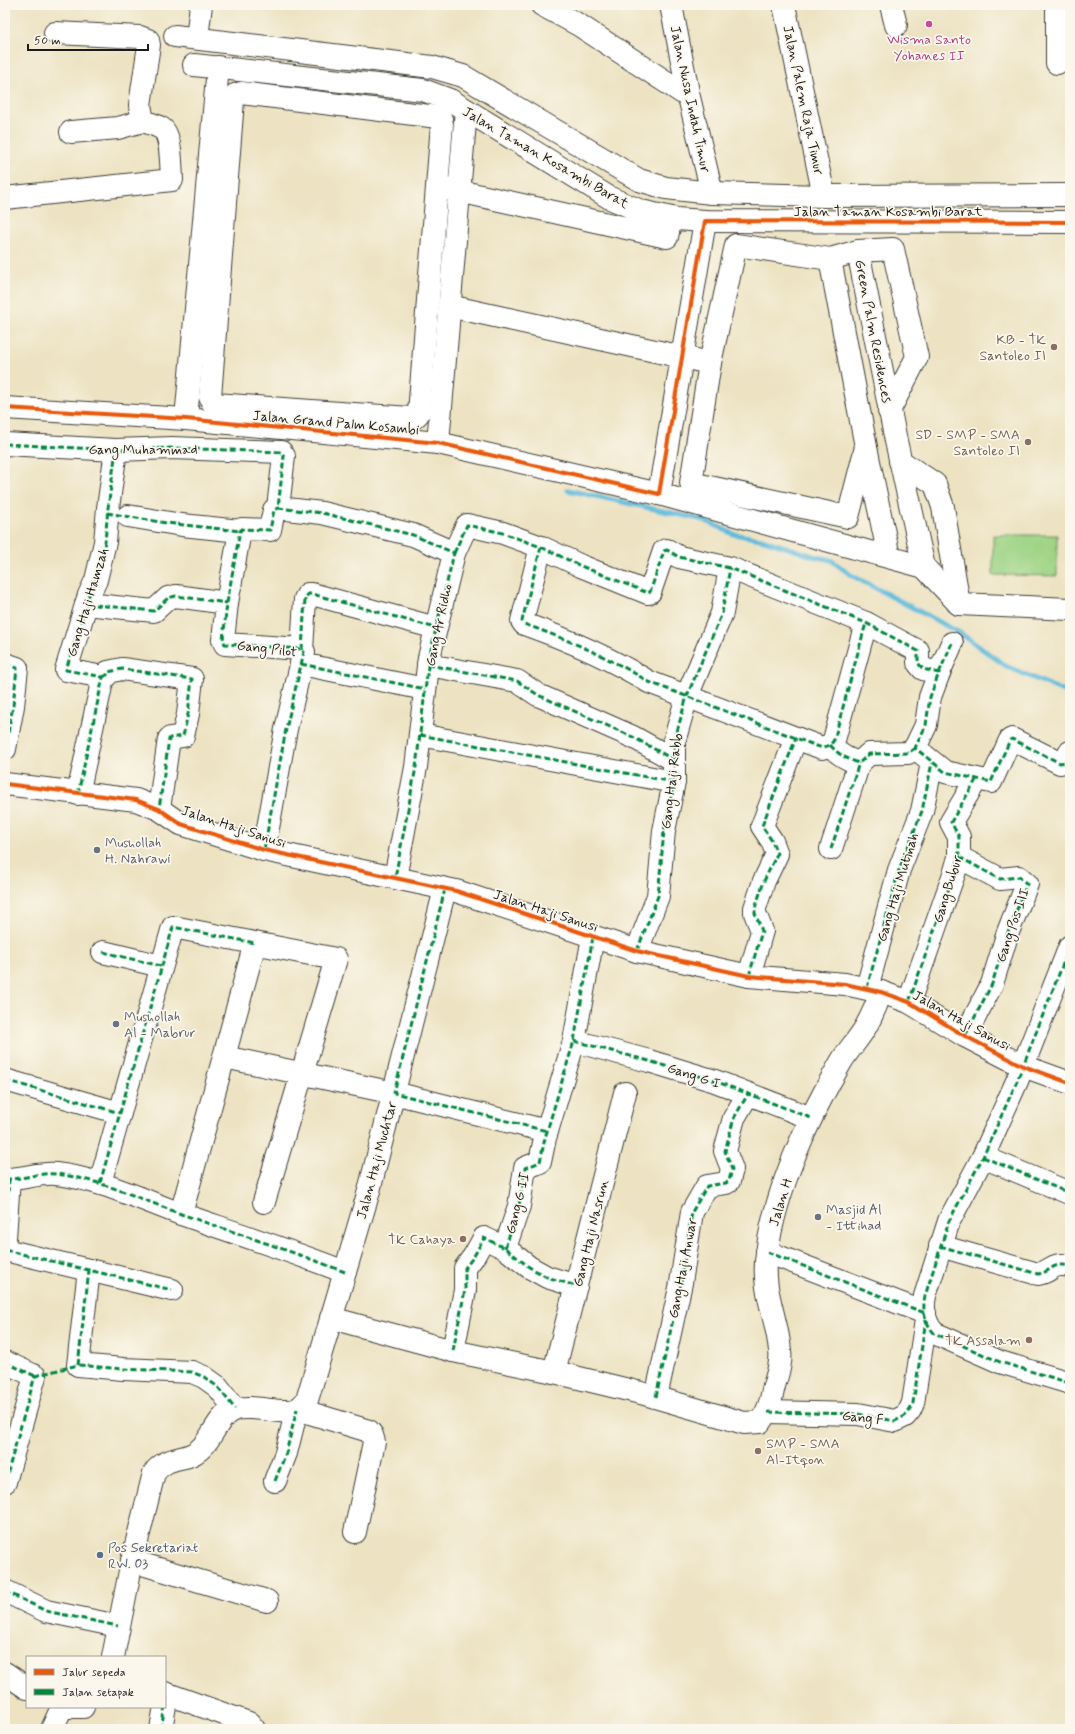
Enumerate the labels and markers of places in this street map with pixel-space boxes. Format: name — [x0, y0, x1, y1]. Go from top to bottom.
marker: Wisma Santo Yohanes II — [924, 19, 934, 29]
place label: Wisma Santo Yohanes II — [887, 31, 971, 65]
place label: KB - TK Santoleo II — [980, 331, 1047, 365]
marker: KB - TK Santoleo II — [1049, 342, 1059, 352]
place label: SD - SMP - SMA Santoleo II — [916, 426, 1020, 460]
marker: SD - SMP - SMA Santoleo II — [1023, 437, 1033, 447]
place label: Mushollah H. Nahrawi — [105, 834, 171, 868]
marker: Mushollah H. Nahrawi — [92, 845, 102, 855]
place label: Mushollah Al - Mabrur — [124, 1008, 196, 1042]
marker: Mushollah Al - Mabrur — [111, 1019, 121, 1029]
place label: Masjid Al - Ittihad — [826, 1201, 882, 1235]
marker: Masjid Al - Ittihad — [813, 1212, 823, 1222]
place label: TK Cahaya — [388, 1231, 456, 1249]
marker: TK Cahaya — [458, 1234, 468, 1244]
place label: TK Assalam — [945, 1332, 1021, 1350]
marker: TK Assalam — [1024, 1335, 1034, 1345]
place label: SMP - SMA Al-Itqon — [766, 1435, 840, 1469]
marker: SMP - SMA Al-Itqon — [753, 1446, 763, 1456]
place label: Pos Sekretariat RW. 03 — [108, 1539, 198, 1573]
marker: Pos Sekretariat RW. 03 — [95, 1550, 105, 1560]

